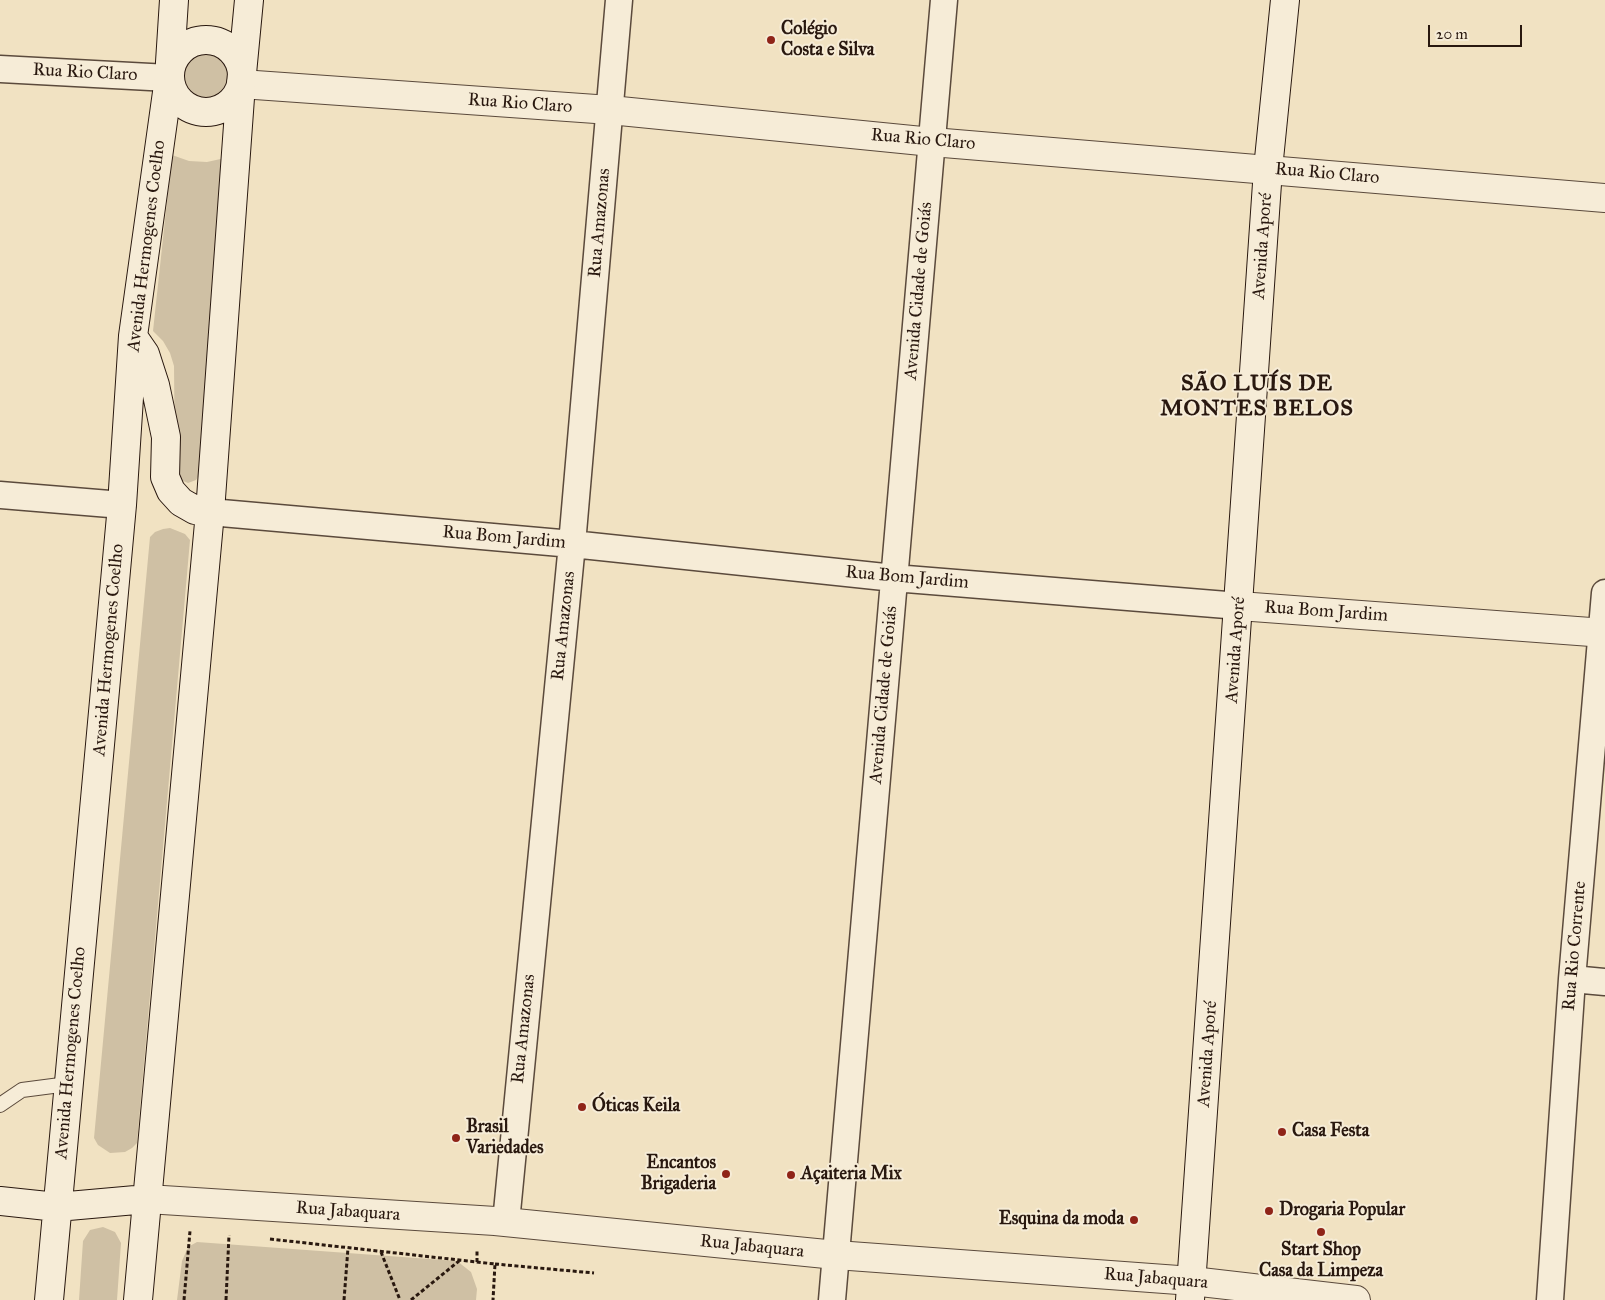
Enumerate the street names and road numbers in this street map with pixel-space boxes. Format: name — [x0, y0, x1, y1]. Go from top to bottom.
street label: Rua Rio Claro — [32, 59, 138, 87]
street label: Rua Rio Claro — [467, 90, 573, 118]
street label: Rua Rio Claro — [870, 125, 976, 155]
street label: Avenida Hermogenes Coelho — [123, 139, 171, 353]
street label: Rua Rio Claro — [1274, 159, 1380, 189]
street label: Rua Amazonas — [584, 167, 616, 279]
street label: Avenida Aporé — [1248, 192, 1278, 300]
street label: Avenida Cidade de Goiás — [900, 201, 938, 381]
street label: Rua Bom Jardim — [441, 522, 567, 554]
street label: Avenida Hermogenes Coelho — [89, 543, 129, 757]
street label: Rua Bom Jardim — [844, 562, 970, 594]
street label: Rua Amazonas — [548, 570, 580, 682]
street label: Avenida Aporé — [1221, 596, 1251, 704]
street label: Rua Bom Jardim — [1263, 597, 1389, 627]
street label: Avenida Cidade de Goiás — [865, 605, 903, 785]
street label: Rua Rio Corrente — [1559, 880, 1591, 1012]
street label: Avenida Hermogenes Coelho — [51, 946, 91, 1160]
street label: Rua Amazonas — [508, 973, 540, 1085]
street label: Avenida Aporé — [1193, 1000, 1223, 1108]
street label: Rua Jabaquara — [295, 1198, 401, 1226]
street label: Rua Jabaquara — [699, 1231, 805, 1263]
street label: Rua Jabaquara — [1103, 1264, 1209, 1294]

